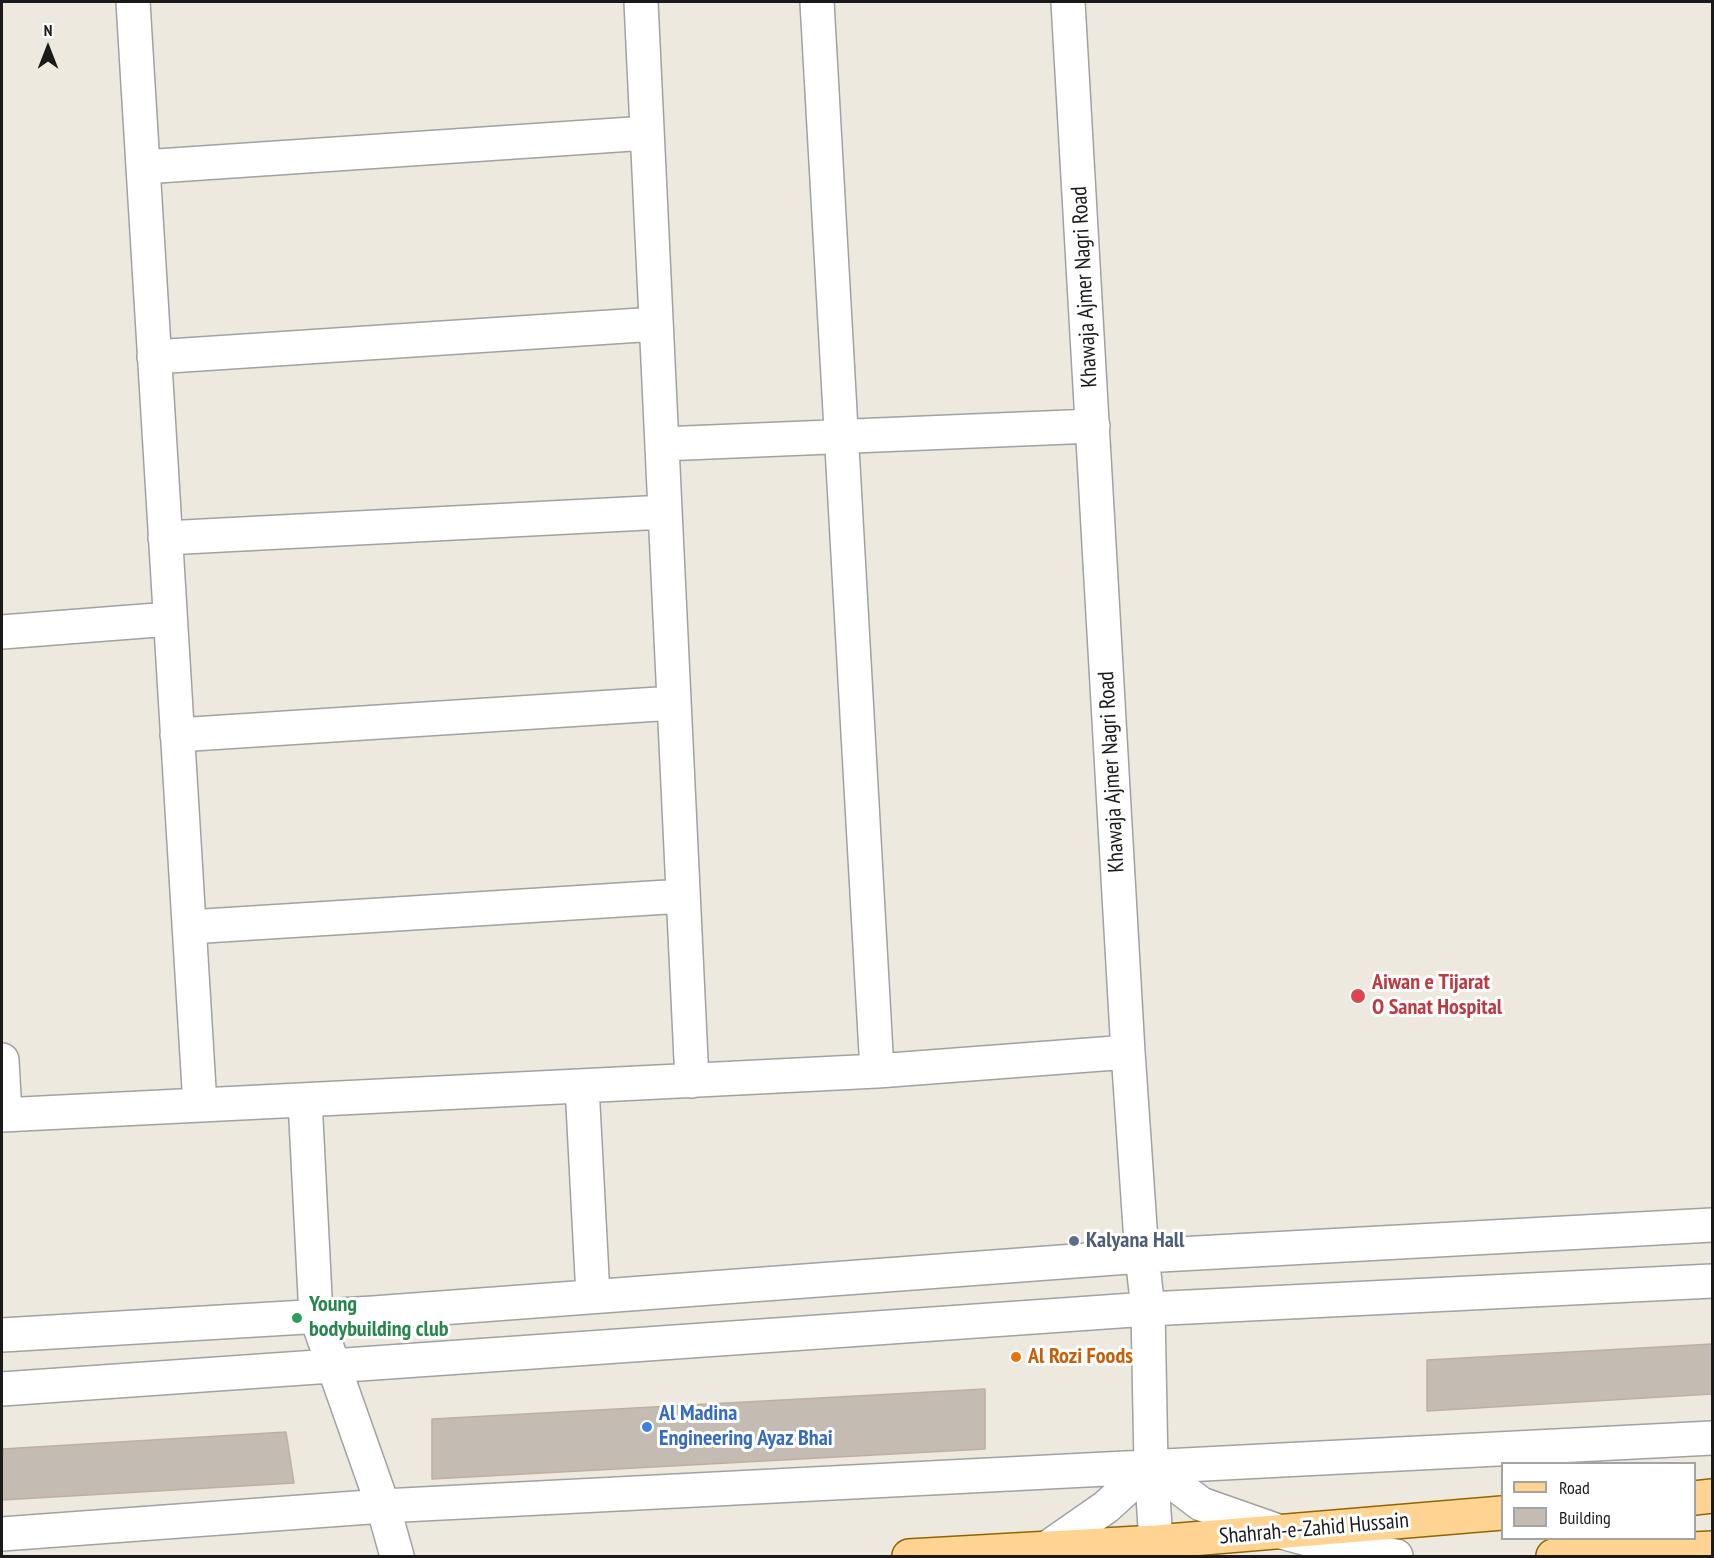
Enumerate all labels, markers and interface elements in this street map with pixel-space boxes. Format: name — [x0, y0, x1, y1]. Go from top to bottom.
north arrow — [18, 18, 78, 78]
text: N — [44, 20, 52, 40]
street label: Khawaja Ajmer Nagri Road — [1067, 186, 1103, 388]
street label: Khawaja Ajmer Nagri Road — [1094, 671, 1130, 873]
place label: Aiwan e Tijarat O Sanat Hospital — [1372, 970, 1502, 1022]
marker: Aiwan e Tijarat O Sanat Hospital — [1349, 987, 1367, 1005]
place label: Kalyana Hall — [1086, 1228, 1184, 1254]
marker: Kalyana Hall — [1067, 1234, 1081, 1248]
place label: Young bodybuilding club — [309, 1292, 448, 1344]
marker: Young bodybuilding club — [290, 1311, 304, 1325]
place label: Al Rozi Foods — [1028, 1344, 1133, 1370]
marker: Al Rozi Foods — [1009, 1350, 1023, 1364]
place label: Al Madina Engineering Ayaz Bhai — [659, 1401, 833, 1452]
marker: Al Madina Engineering Ayaz Bhai — [640, 1420, 654, 1434]
legend — [1501, 1462, 1696, 1540]
text: Road — [1559, 1476, 1590, 1499]
text: Building — [1559, 1506, 1611, 1529]
street label: Shahrah-e-Zahid Hussain — [1218, 1508, 1410, 1550]

